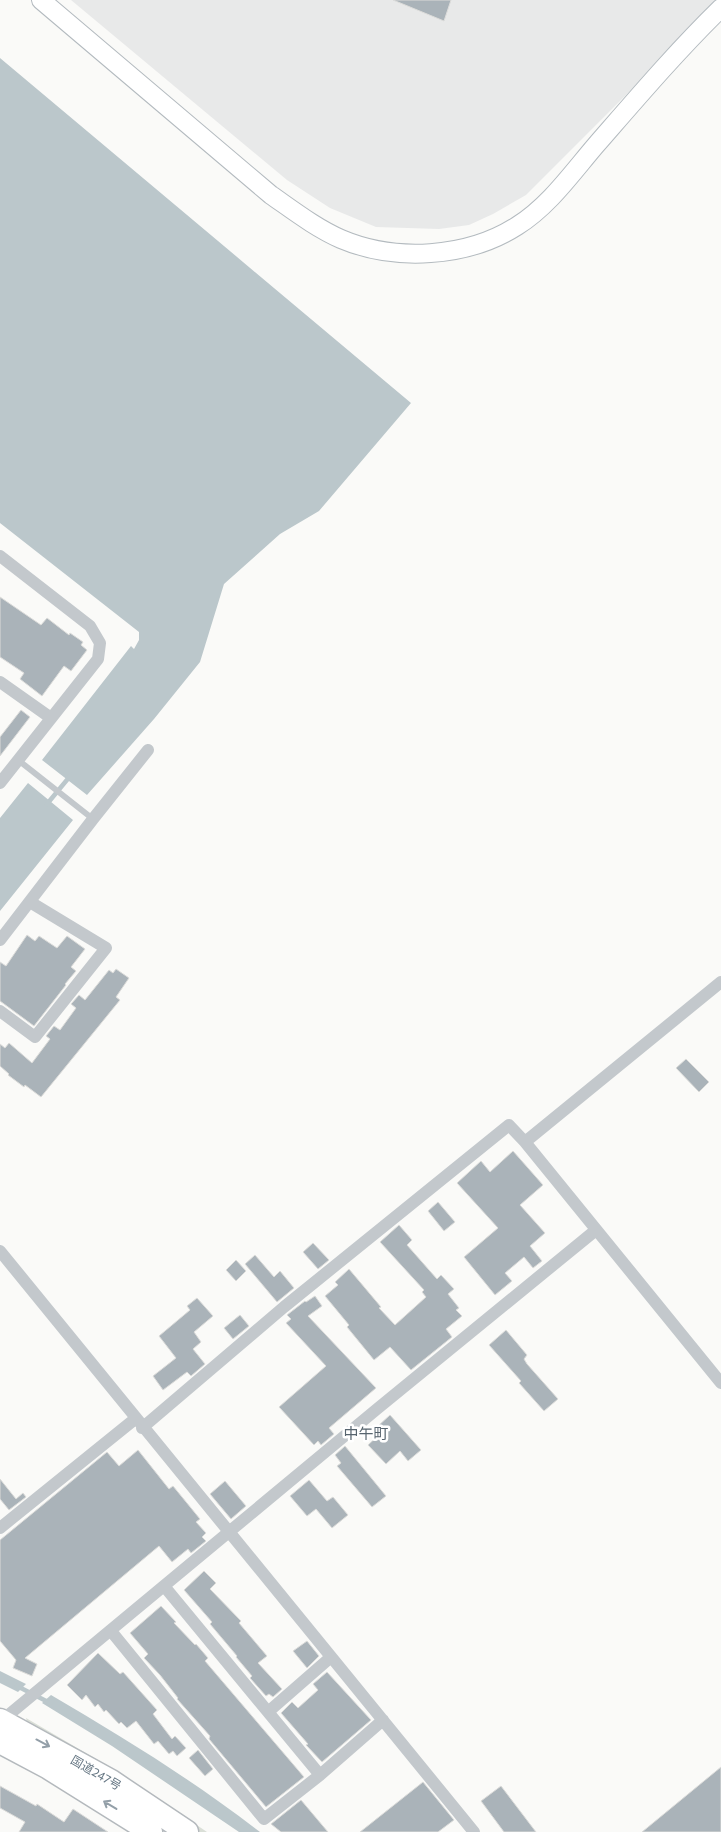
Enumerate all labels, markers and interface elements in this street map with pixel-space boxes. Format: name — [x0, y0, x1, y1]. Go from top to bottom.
district label: 中午町 — [343, 1424, 389, 1442]
one-way arrow — [35, 1739, 50, 1749]
street label: 国道247号 — [69, 1752, 124, 1792]
one-way arrow — [104, 1800, 118, 1810]

